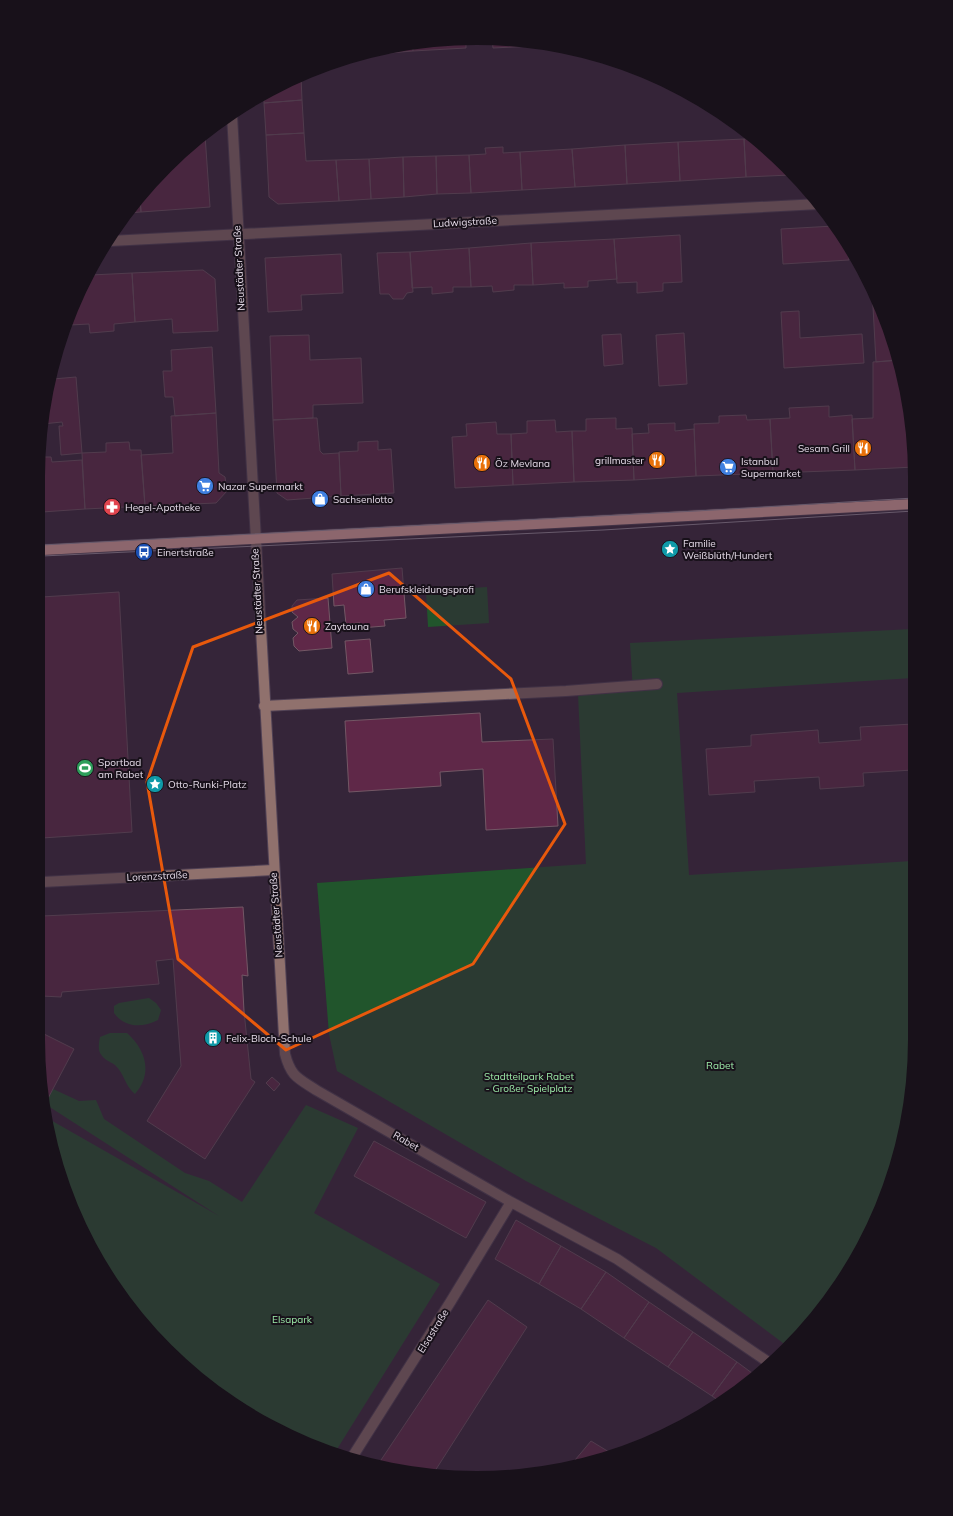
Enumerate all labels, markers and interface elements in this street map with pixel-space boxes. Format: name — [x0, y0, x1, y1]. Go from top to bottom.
street label: Ludwigstraße — [433, 214, 497, 230]
street label: Neustädter Straße — [230, 225, 248, 311]
restaurant icon: Sesam Grill — [853, 438, 873, 458]
place label: Sesam Grill — [798, 442, 850, 455]
restaurant icon: grillmaster — [647, 450, 667, 470]
restaurant icon: Öz Mevlana — [472, 453, 492, 473]
place label: grillmaster — [595, 454, 644, 467]
place label: Istanbul Supermarket — [741, 455, 801, 480]
place label: Öz Mevlana — [495, 457, 550, 470]
supermarket icon: Istanbul Supermarket — [718, 457, 738, 477]
supermarket icon: Nazar Supermarkt — [195, 476, 215, 496]
place label: Nazar Supermarkt — [218, 480, 303, 493]
shop icon: Sachsenlotto — [310, 489, 330, 509]
place label: Sachsenlotto — [333, 493, 393, 506]
pharmacy icon: Hegel-Apotheke — [102, 497, 122, 517]
place label: Hegel-Apotheke — [125, 501, 200, 514]
place label: Familie Weißblüth/Hundert — [683, 537, 773, 562]
place icon: Familie Weißblüth/Hundert — [660, 539, 680, 559]
bus stop icon: Einertstraße — [134, 542, 154, 562]
place label: Einertstraße — [157, 546, 214, 559]
street label: Neustädter Straße — [248, 548, 266, 634]
shop icon: Berufskleidungsprofi — [356, 579, 376, 599]
place label: Berufskleidungsprofi — [379, 583, 474, 596]
restaurant icon: Zaytouna — [302, 616, 322, 636]
place label: Zaytouna — [325, 620, 369, 633]
place label: Sportbad am Rabet — [98, 756, 144, 781]
sports icon: Sportbad am Rabet — [75, 758, 95, 778]
place icon: Otto-Runki-Platz — [145, 774, 165, 794]
place label: Otto-Runki-Platz — [168, 778, 247, 791]
street label: Lorenzstraße — [126, 868, 188, 884]
street label: Neustädter Straße — [267, 872, 285, 958]
building icon: Felix-Bloch-Schule — [203, 1028, 223, 1048]
place label: Felix-Bloch-Schule — [226, 1032, 311, 1045]
park label: Rabet — [706, 1059, 734, 1072]
park label: Stadtteilpark Rabet - Großer Spielplatz — [484, 1070, 574, 1095]
street label: Rabet — [391, 1128, 422, 1154]
street label: Elsastraße — [415, 1307, 451, 1355]
park label: Elsapark — [272, 1313, 313, 1326]

